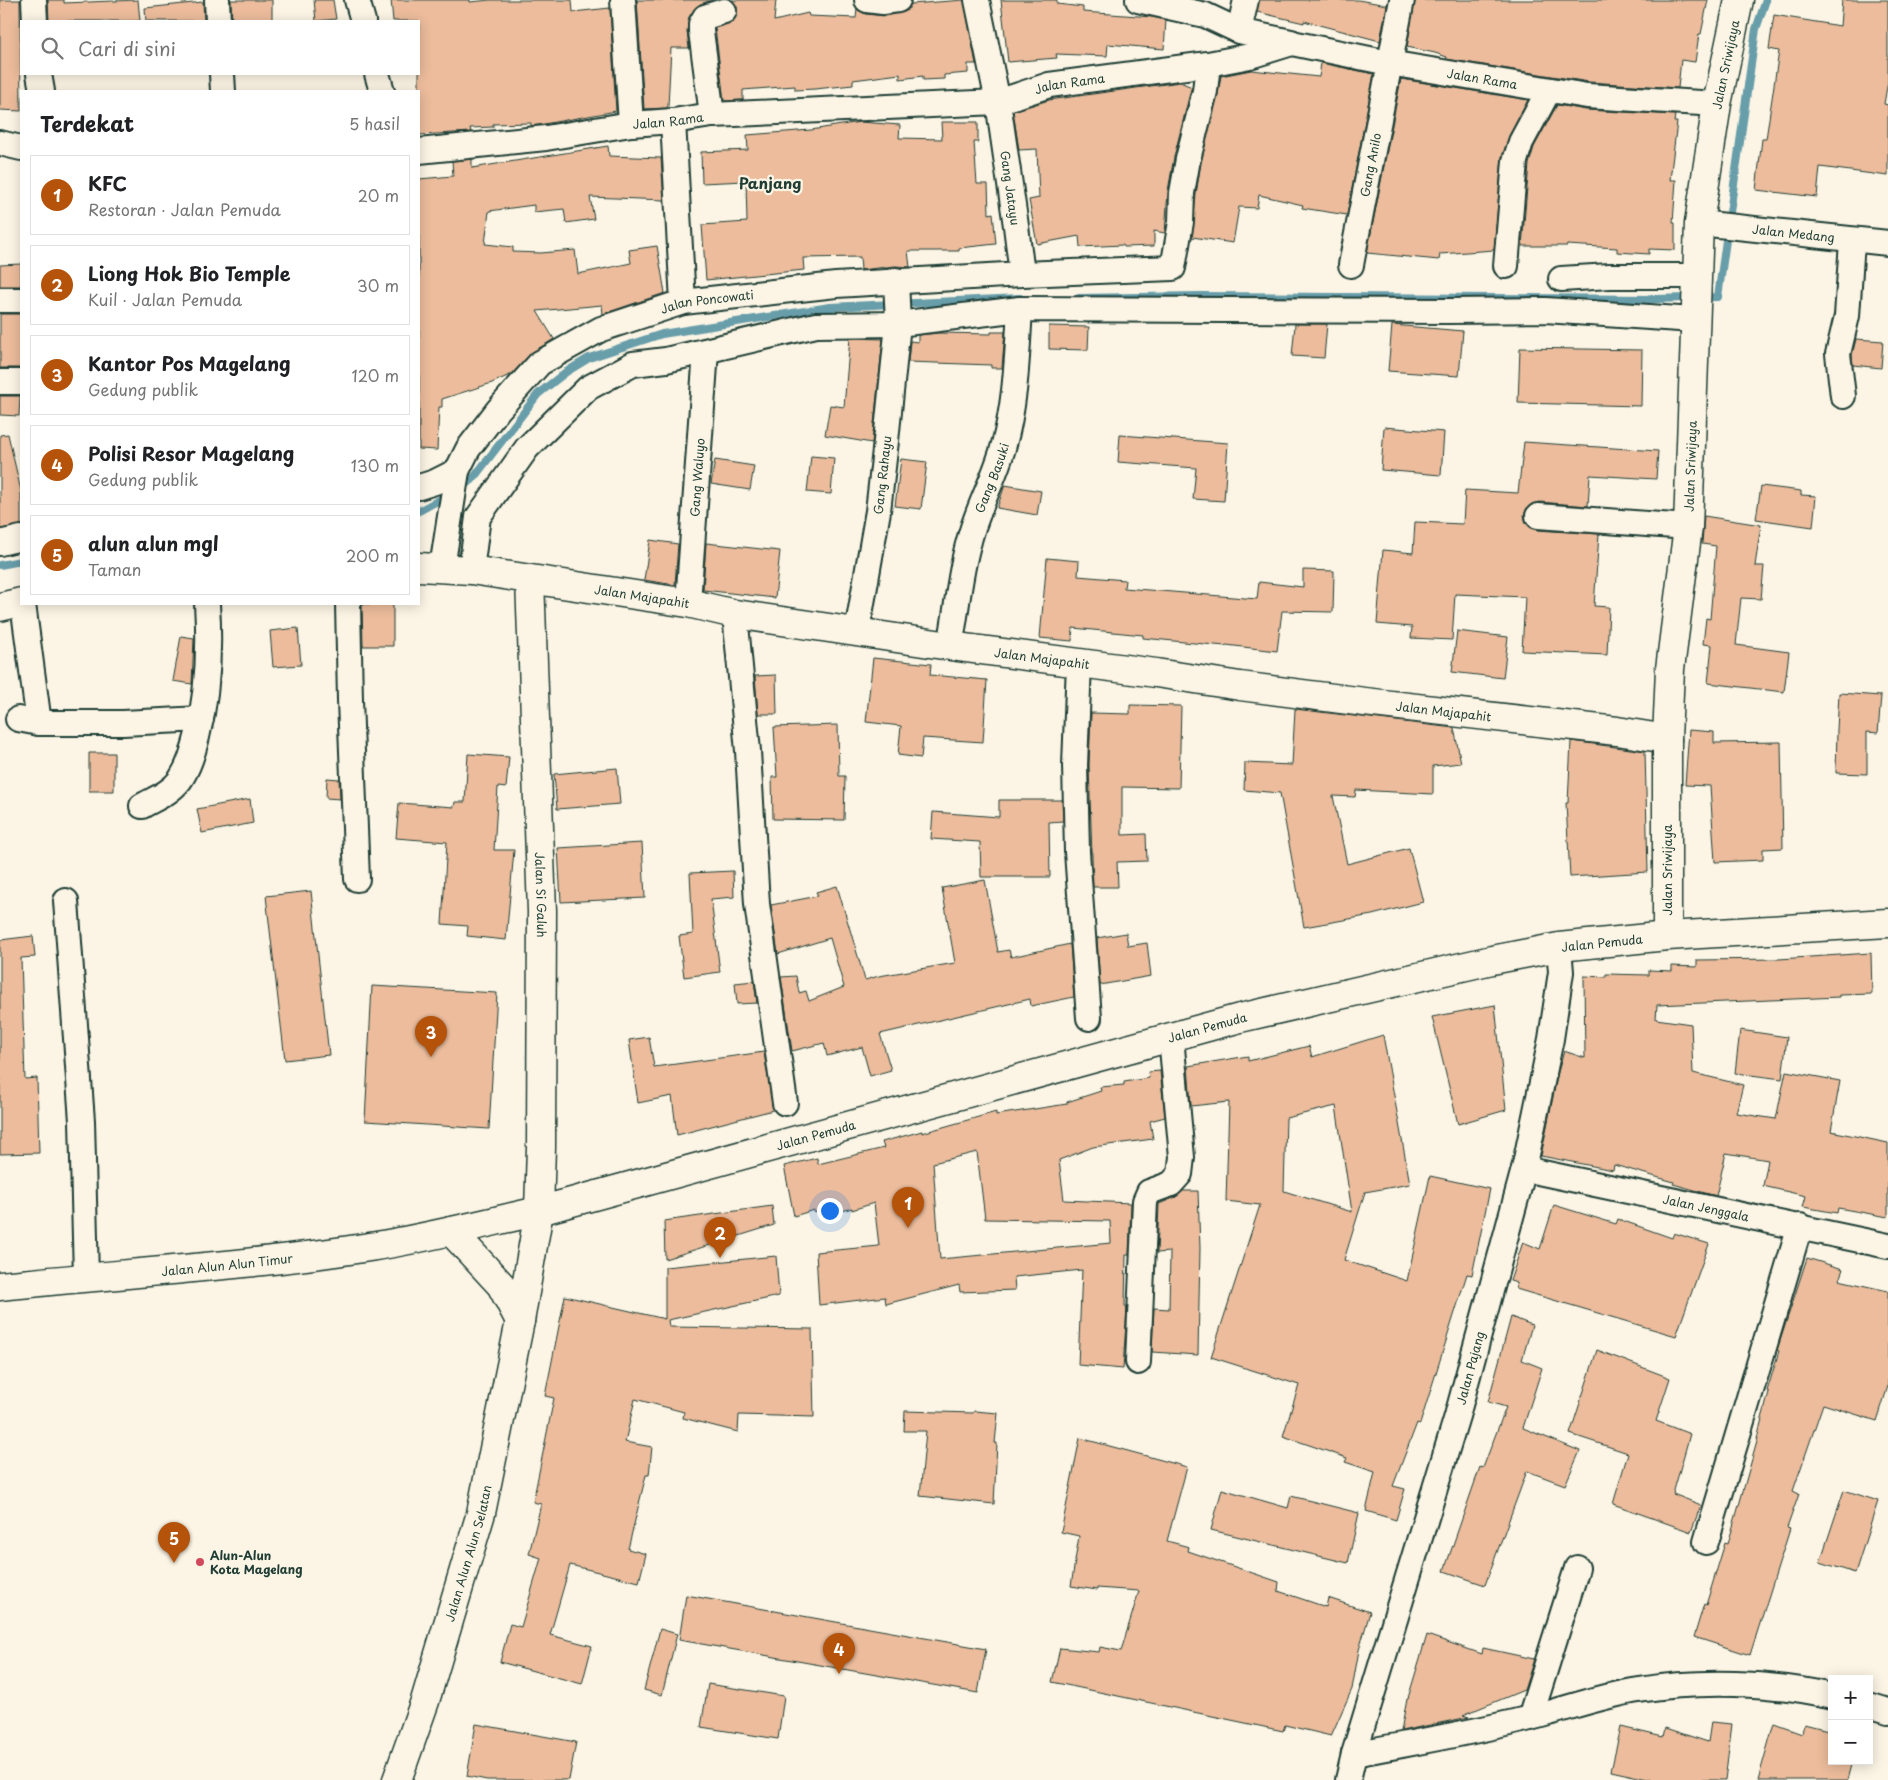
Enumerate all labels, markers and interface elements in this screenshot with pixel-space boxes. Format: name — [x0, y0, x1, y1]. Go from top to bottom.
street label: Jalan Sriwijaya — [1707, 18, 1744, 111]
search box — [20, 20, 420, 75]
icon: search — [38, 34, 66, 62]
text: Cari di sini — [78, 34, 176, 62]
street label: Jalan Rama — [1446, 64, 1519, 93]
street label: Jalan Rama — [1032, 69, 1106, 98]
text: Terdekat — [40, 107, 134, 139]
street label: Jalan Rama — [632, 107, 705, 133]
text: 5 hasil — [349, 111, 400, 135]
street label: Gang Anilo — [1355, 131, 1385, 198]
street label: Gang Jatayu — [996, 149, 1025, 226]
text: KFC — [88, 169, 127, 197]
district label: Panjang — [739, 171, 801, 194]
text: 1 — [53, 183, 61, 207]
text: 20 m — [358, 183, 399, 207]
text: Restoran · Jalan Pemuda — [88, 197, 281, 221]
street label: Jalan Medang — [1751, 220, 1836, 246]
text: Liong Hok Bio Temple — [88, 259, 291, 287]
text: 2 — [51, 273, 63, 297]
text: 30 m — [357, 273, 399, 297]
street label: Jalan Poncowati — [658, 285, 755, 318]
text: Kuil · Jalan Pemuda — [88, 287, 242, 311]
text: Kantor Pos Magelang — [88, 349, 291, 377]
text: 3 — [52, 363, 62, 387]
text: 120 m — [352, 363, 399, 387]
text: Gedung publik — [88, 377, 198, 401]
street label: Jalan Sriwijaya — [1680, 420, 1701, 512]
street label: Gang Rahayu — [869, 435, 895, 515]
street label: Gang Waluyo — [685, 437, 709, 517]
text: Polisi Resor Magelang — [88, 439, 294, 467]
street label: Gang Basuki — [970, 441, 1013, 516]
text: 4 — [52, 453, 62, 477]
text: 130 m — [351, 453, 399, 477]
text: Gedung publik — [88, 467, 198, 491]
text: alun alun mgl — [88, 529, 219, 557]
text: 5 — [52, 543, 62, 567]
text: 200 m — [346, 543, 399, 567]
text: Taman — [88, 557, 141, 581]
street label: Jalan Majapahit — [593, 580, 691, 612]
street label: Jalan Majapahit — [993, 643, 1091, 673]
street label: Jalan Majapahit — [1395, 697, 1492, 725]
street label: Jalan Sriwijaya — [1658, 824, 1676, 916]
street label: Jalan Si Galuh — [531, 852, 551, 938]
street label: Jalan Pemuda — [1560, 929, 1644, 956]
street label: Jalan Pemuda — [1165, 1008, 1249, 1047]
pin: 3 — [415, 1016, 447, 1057]
street label: Jalan Pemuda — [774, 1115, 858, 1154]
pin: 1 — [892, 1187, 924, 1228]
street label: Jalan Jenggala — [1661, 1190, 1751, 1225]
your location — [817, 1198, 843, 1224]
pin: 2 — [704, 1217, 736, 1258]
street label: Jalan Alun Alun Timur — [160, 1249, 294, 1280]
street label: Jalan Pajang — [1452, 1329, 1489, 1406]
street label: Jalan Alun Alun Selatan — [440, 1483, 496, 1624]
pin: 5 — [158, 1522, 190, 1563]
place label: Alun-Alun Kota Magelang — [210, 1546, 303, 1578]
marker: Alun-Alun Kota Magelang — [194, 1556, 206, 1568]
pin: 4 — [823, 1633, 855, 1674]
map controls — [1828, 1675, 1873, 1765]
button: + — [1828, 1675, 1873, 1720]
button: − — [1828, 1720, 1873, 1765]

